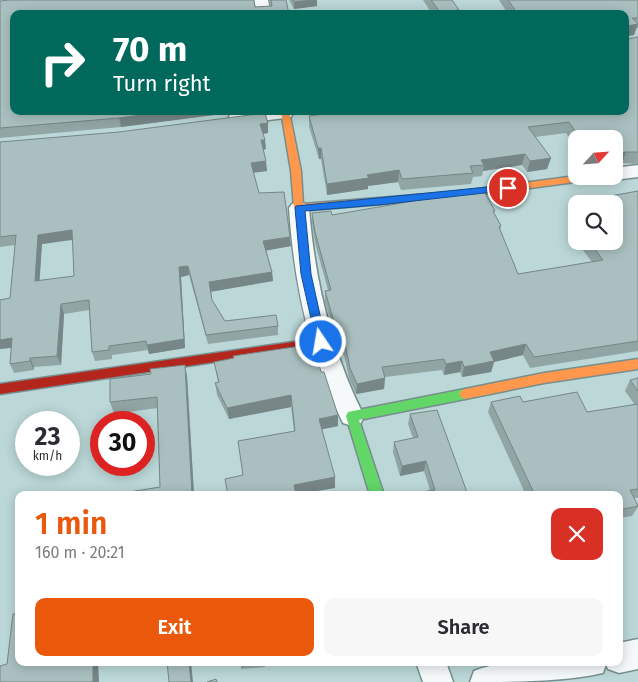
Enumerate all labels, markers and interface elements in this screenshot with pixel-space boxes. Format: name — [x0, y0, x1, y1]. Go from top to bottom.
text: 70 m — [113, 28, 187, 70]
icon: right — [30, 30, 95, 95]
text: Turn right — [113, 70, 210, 97]
north arrow — [568, 130, 622, 185]
map controls — [568, 130, 623, 250]
pin — [487, 167, 529, 209]
icon: arrive — [494, 174, 522, 202]
button: search — [568, 195, 623, 250]
position arrow — [294, 315, 346, 367]
speed limit sign: 30 — [90, 411, 155, 476]
text: 23 — [35, 422, 60, 452]
text: km/h — [33, 449, 62, 463]
text: 1 min — [35, 506, 107, 542]
button: close — [551, 508, 603, 560]
text: 160 m · 20:21 — [35, 543, 125, 562]
button: Exit — [35, 598, 314, 656]
button: Share — [324, 598, 603, 656]

